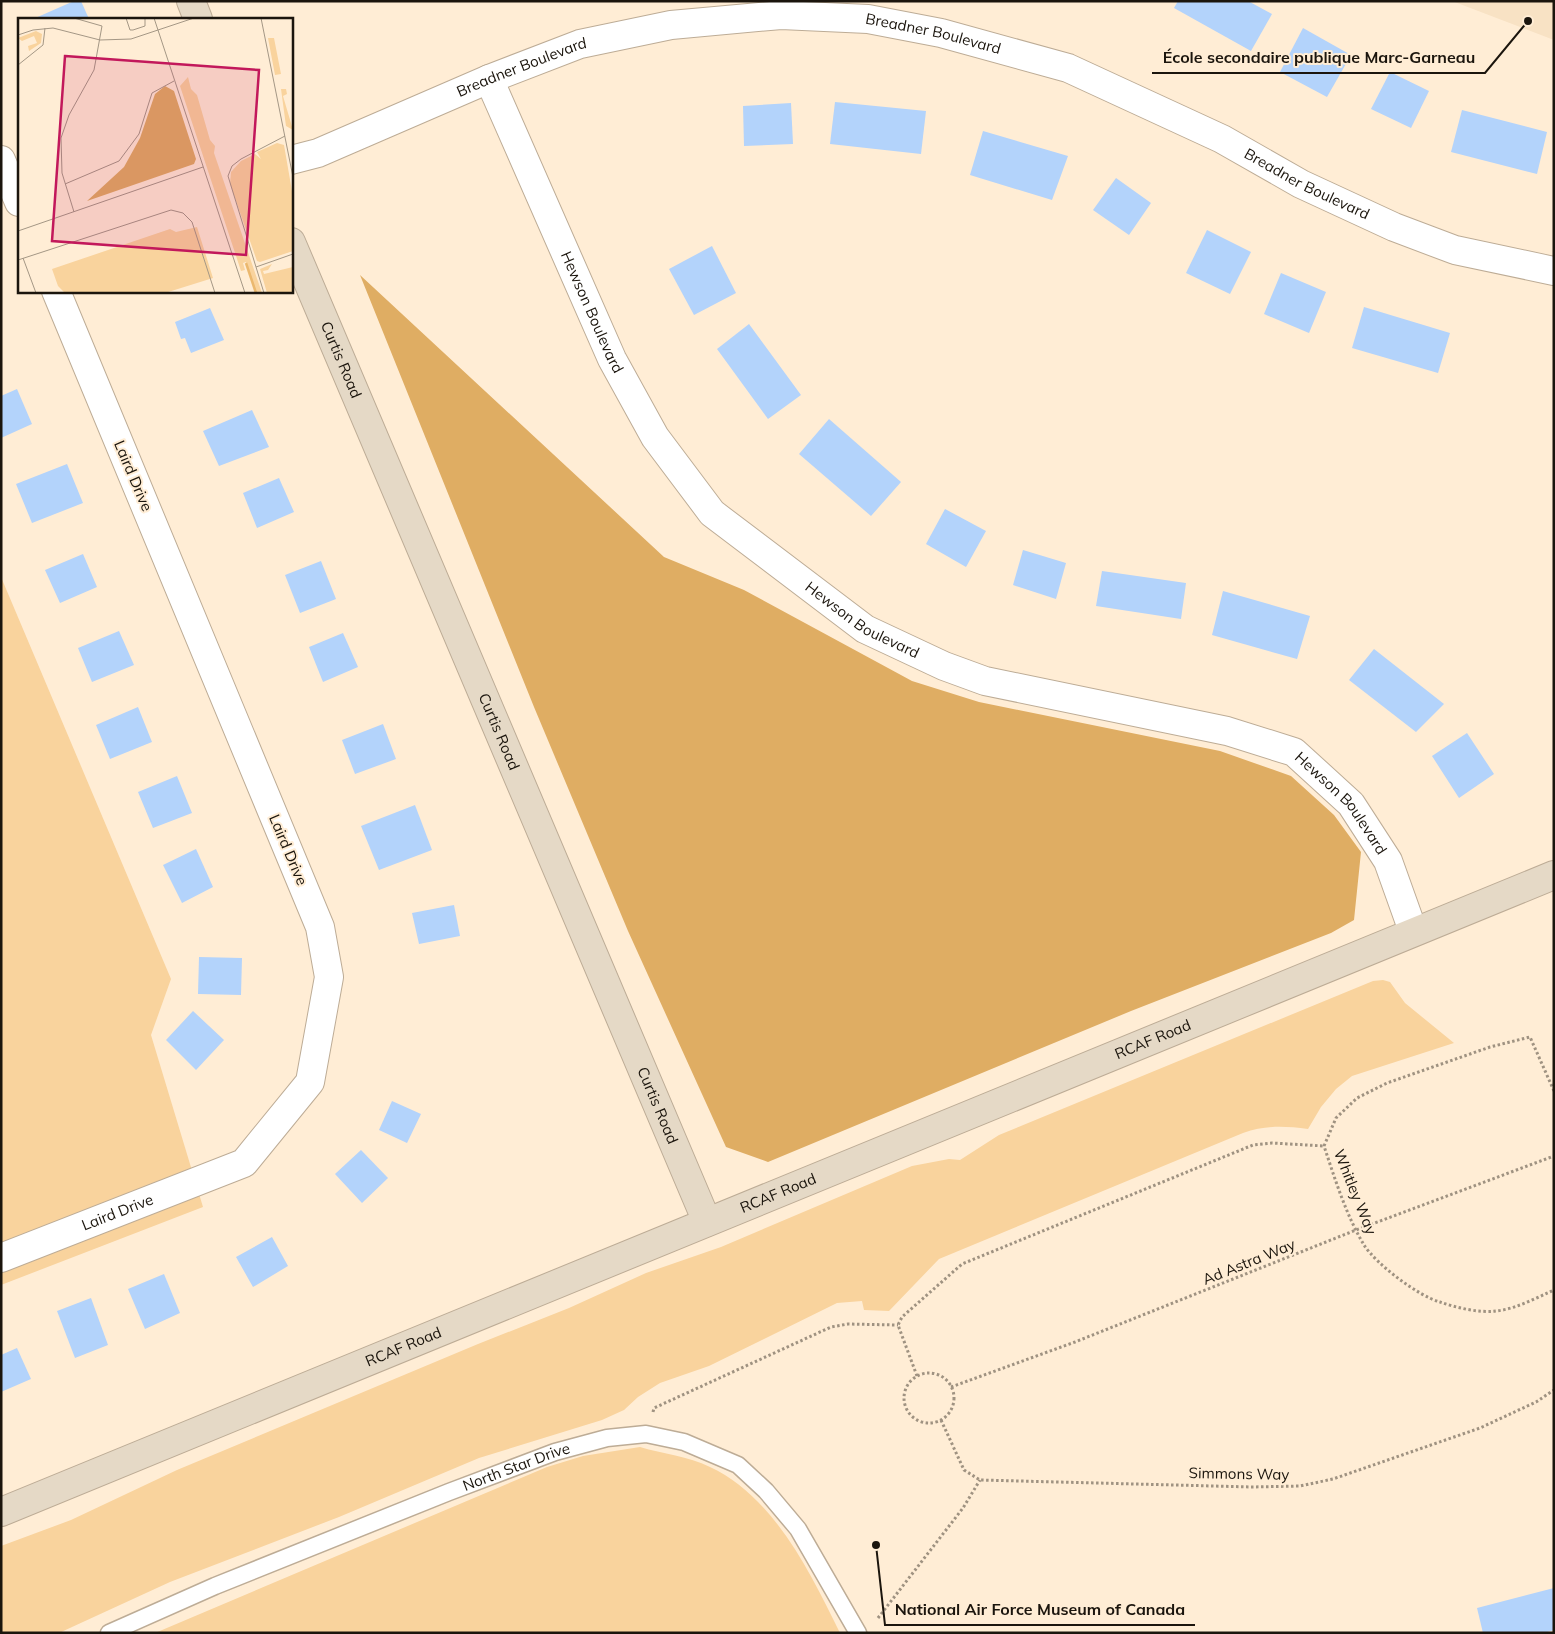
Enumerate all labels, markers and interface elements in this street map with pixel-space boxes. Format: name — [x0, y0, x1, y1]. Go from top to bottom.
street label: Breadner Boulevard — [864, 9, 1003, 58]
inset map — [18, 18, 292, 292]
street label: Breadner Boulevard — [453, 33, 588, 101]
callout: École secondaire publique Marc-Garneau — [1152, 42, 1485, 73]
text: École secondaire publique Marc-Garneau — [1163, 47, 1475, 67]
street label: Breadner Boulevard — [1241, 144, 1373, 223]
street label: Hewson Boulevard — [557, 248, 628, 376]
street label: Curtis Road — [317, 318, 366, 401]
street label: Laird Drive — [110, 437, 157, 514]
street label: Hewson Boulevard — [802, 577, 923, 662]
street label: Curtis Road — [475, 690, 524, 773]
street label: Hewson Boulevard — [1291, 747, 1391, 858]
street label: Laird Drive — [265, 811, 312, 888]
street label: RCAF Road — [1112, 1015, 1194, 1063]
street label: Curtis Road — [633, 1064, 683, 1147]
street label: Whitley Way — [1330, 1146, 1381, 1237]
street label: RCAF Road — [737, 1169, 819, 1217]
street label: Laird Drive — [79, 1189, 156, 1235]
street label: Ad Astra Way — [1200, 1234, 1298, 1289]
street label: RCAF Road — [362, 1322, 444, 1371]
street label: North Star Drive — [460, 1438, 572, 1495]
street label: Simmons Way — [1189, 1463, 1290, 1484]
callout: National Air Force Museum of Canada — [885, 1594, 1195, 1625]
text: National Air Force Museum of Canada — [895, 1599, 1185, 1619]

